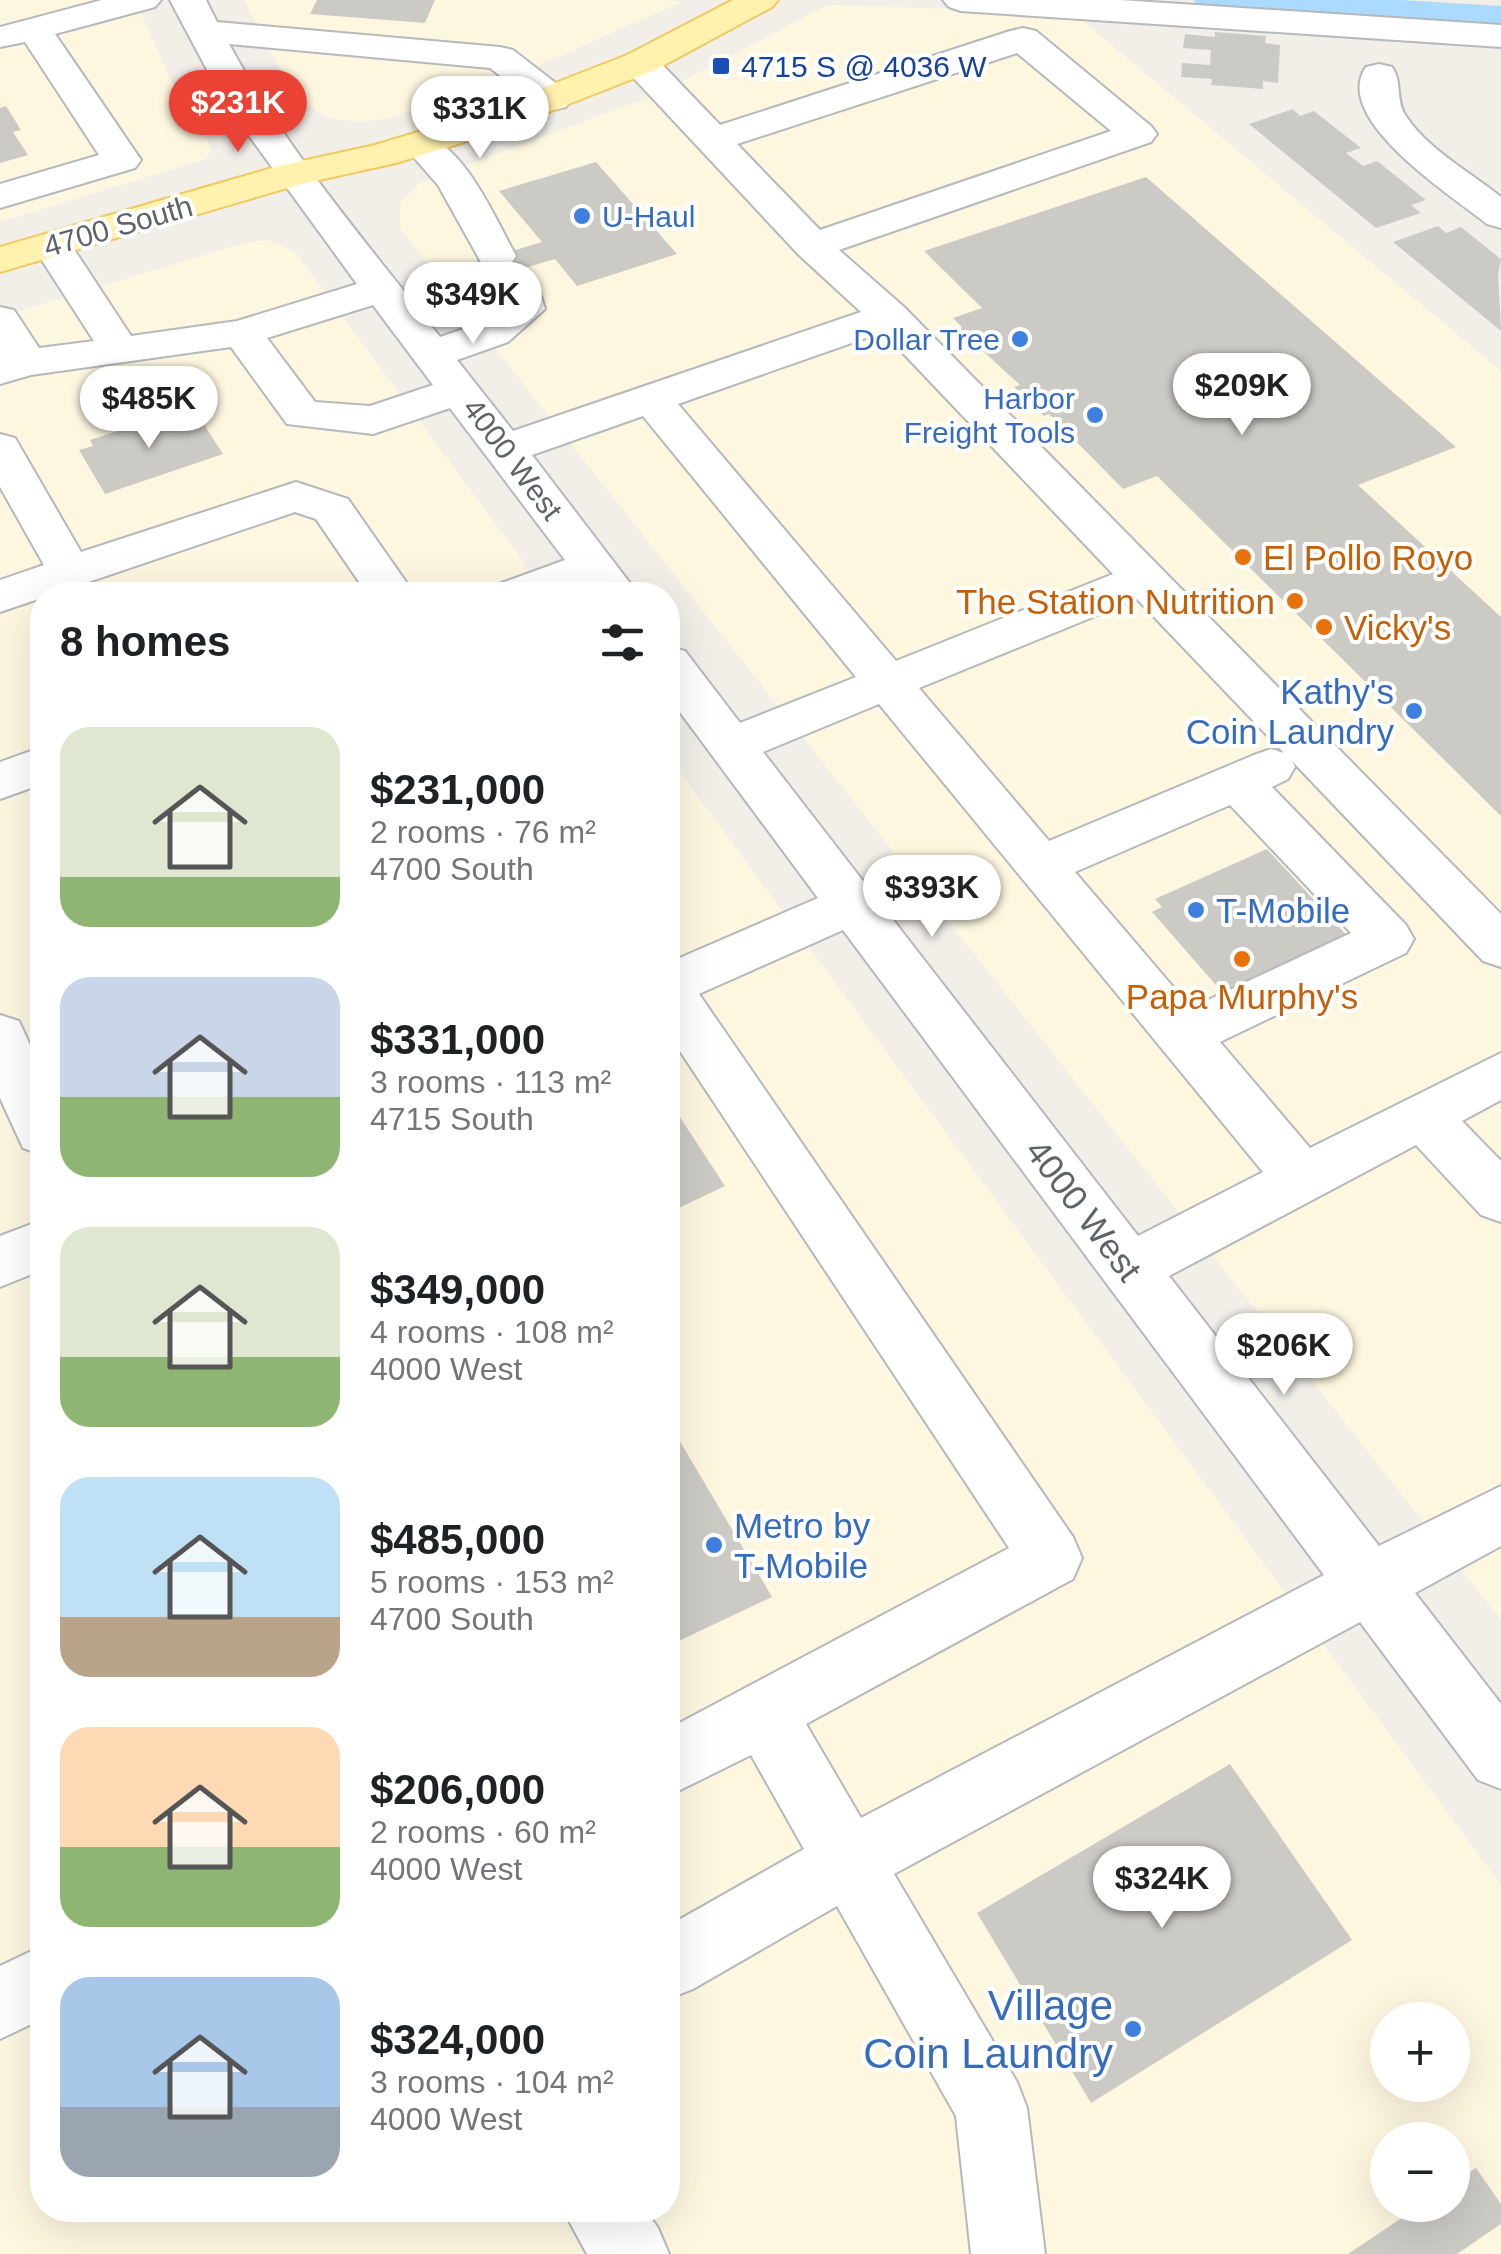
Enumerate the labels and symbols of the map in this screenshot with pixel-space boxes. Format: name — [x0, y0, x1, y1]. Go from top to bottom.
place label: 4715 S @ 4036 W — [741, 50, 987, 83]
marker: 4715 S @ 4036 W — [710, 55, 732, 77]
pin: $231K — [168, 70, 308, 155]
pin: $331K — [410, 76, 550, 161]
street label: 4700 South — [40, 189, 196, 263]
place label: U-Haul — [602, 200, 695, 233]
marker: U-Haul — [571, 205, 593, 227]
pin: $349K — [403, 262, 543, 347]
place label: Dollar Tree — [853, 323, 1000, 356]
marker: Dollar Tree — [1009, 328, 1031, 350]
pin: $209K — [1172, 353, 1312, 438]
pin: $485K — [79, 366, 219, 451]
place label: Harbor Freight Tools — [904, 382, 1075, 449]
street label: 4000 West — [457, 392, 570, 527]
marker: Harbor Freight Tools — [1084, 404, 1106, 426]
place label: El Pollo Royo — [1263, 538, 1473, 577]
marker: El Pollo Royo — [1232, 546, 1254, 568]
place label: The Station Nutrition — [956, 582, 1275, 621]
marker: The Station Nutrition — [1284, 590, 1306, 612]
place label: Vicky's — [1344, 608, 1451, 647]
marker: Vicky's — [1313, 616, 1335, 638]
place label: Kathy's Coin Laundry — [1186, 672, 1394, 751]
marker: Kathy's Coin Laundry — [1403, 700, 1425, 722]
pin: $393K — [862, 855, 1002, 940]
place label: T-Mobile — [1216, 891, 1350, 930]
marker: T-Mobile — [1185, 899, 1207, 921]
marker: Papa Murphy's — [1231, 948, 1253, 970]
place label: Papa Murphy's — [1126, 977, 1358, 1016]
street label: 4000 West — [1018, 1132, 1150, 1289]
pin: $206K — [1214, 1313, 1354, 1398]
place label: Metro by T-Mobile — [734, 1506, 871, 1585]
marker: Metro by T-Mobile — [703, 1534, 725, 1556]
pin: $324K — [1092, 1846, 1232, 1931]
place label: Village Coin Laundry — [863, 1982, 1113, 2077]
marker: Village Coin Laundry — [1122, 2018, 1144, 2040]

